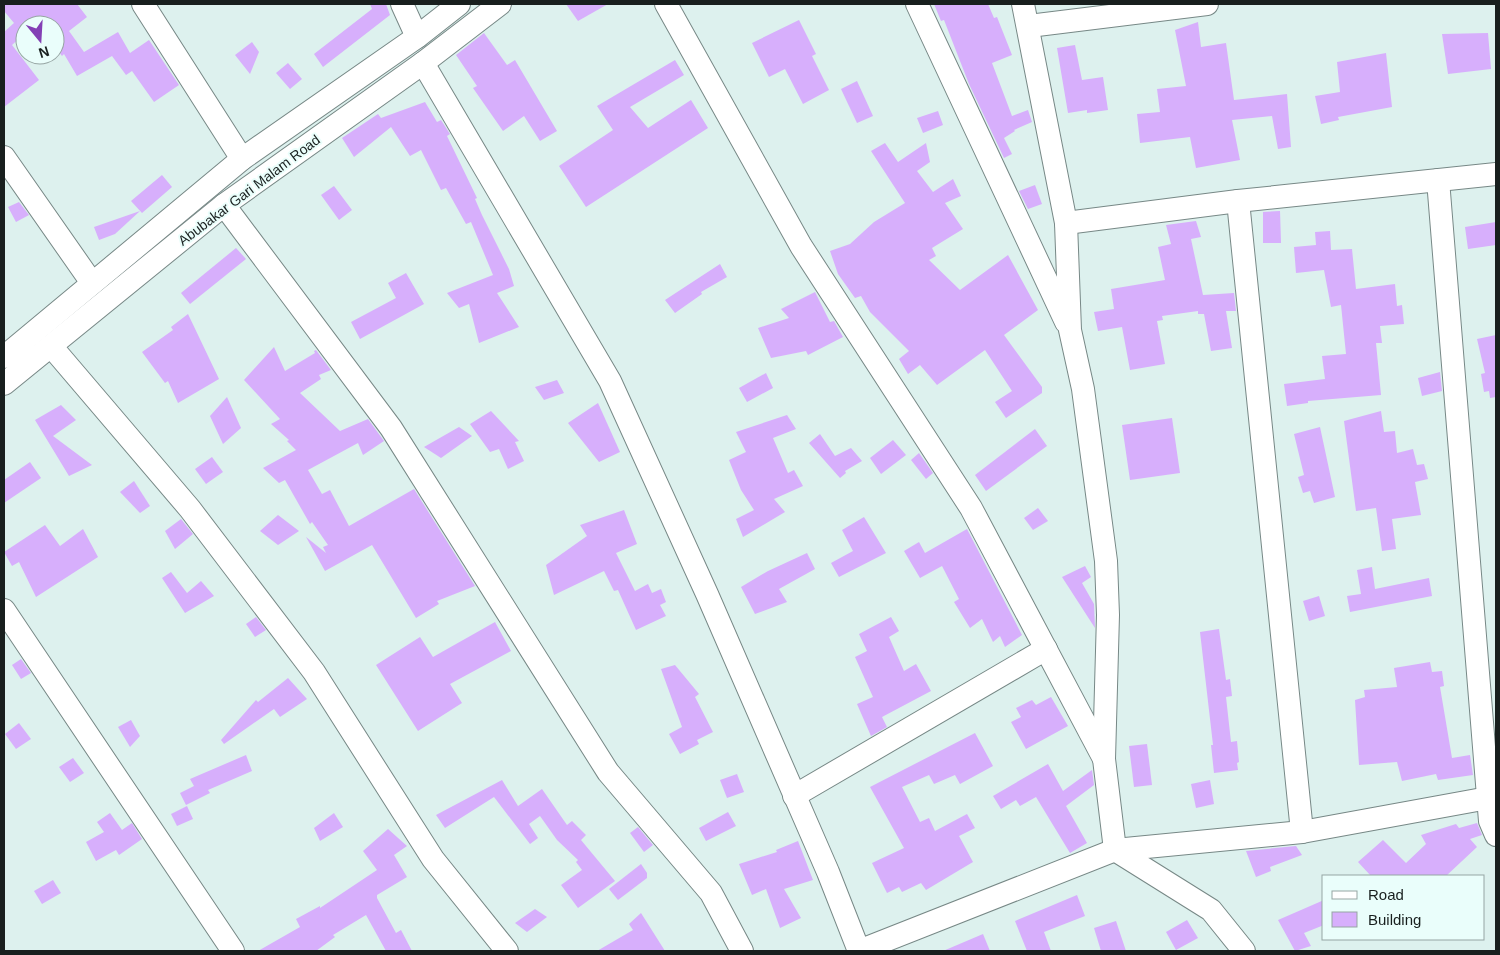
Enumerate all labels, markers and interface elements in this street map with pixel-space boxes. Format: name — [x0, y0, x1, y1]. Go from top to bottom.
north arrow — [15, 15, 65, 65]
text: N — [37, 43, 51, 62]
street label: Abubakar Gari Malam Road — [175, 131, 323, 249]
legend — [1322, 875, 1485, 940]
text: Road — [1368, 886, 1404, 903]
text: Building — [1368, 911, 1421, 928]

